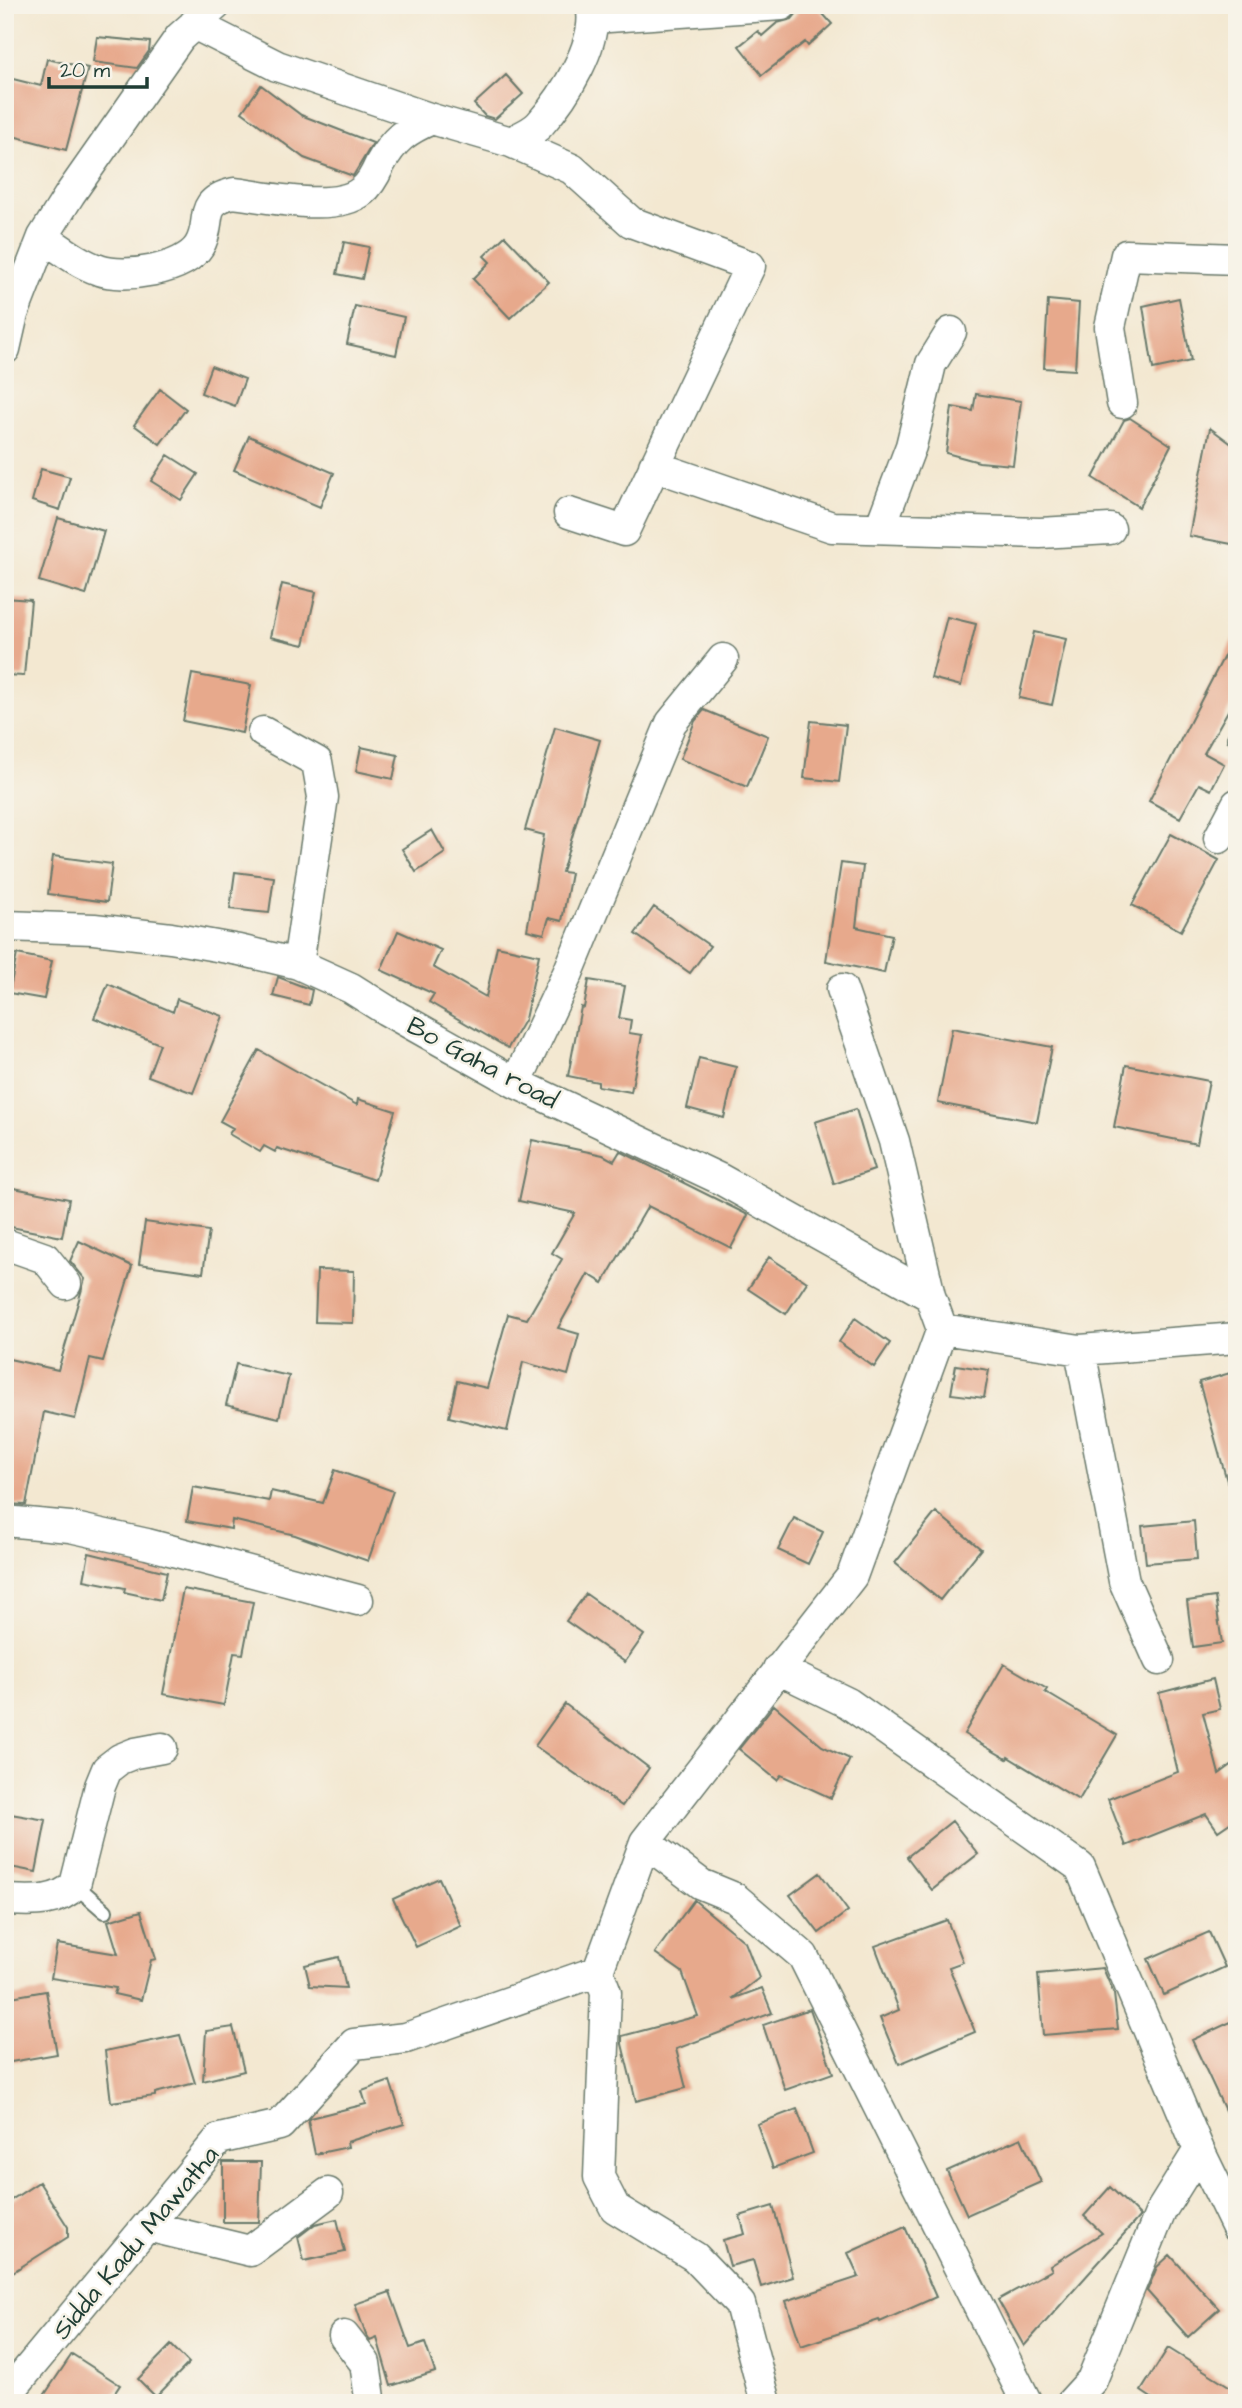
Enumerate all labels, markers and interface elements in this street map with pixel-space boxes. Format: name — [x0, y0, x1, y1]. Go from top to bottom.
scale bar — [49, 46, 147, 90]
text: 20 m — [60, 56, 111, 85]
street label: Bo Gaha road — [400, 1008, 565, 1118]
street label: Sidda Kadu Mawatha — [44, 2138, 227, 2347]

